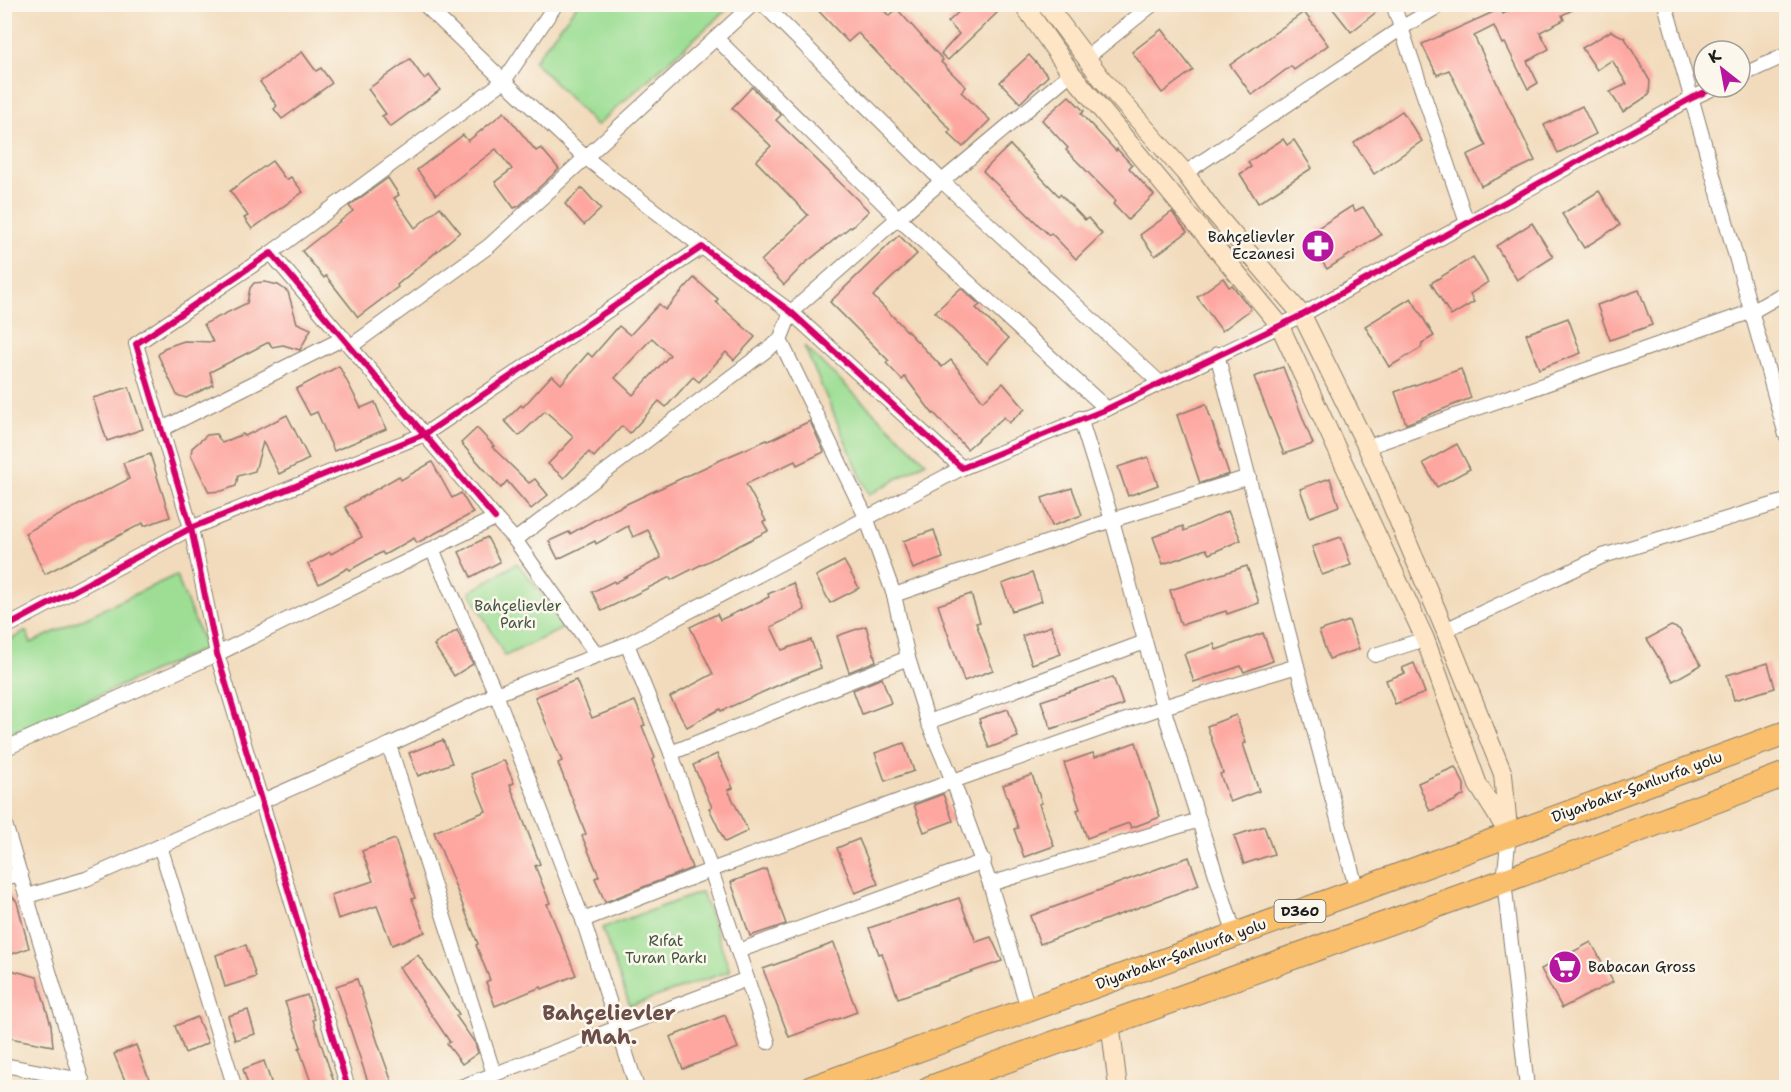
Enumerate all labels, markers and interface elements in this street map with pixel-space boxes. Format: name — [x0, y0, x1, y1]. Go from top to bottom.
north arrow — [1692, 39, 1752, 99]
text: K — [1704, 45, 1725, 68]
place label: Bahçelievler Eczanesi — [1208, 227, 1295, 264]
pharmacy icon: Bahçelievler Eczanesi — [1300, 228, 1336, 264]
park label: Bahçelievler Parkı — [474, 596, 562, 633]
street label: Diyarbakır-Şanlıurfa yolu — [1549, 747, 1725, 827]
road number: D360 — [1274, 900, 1326, 922]
street label: Diyarbakır-Şanlıurfa yolu — [1093, 914, 1269, 994]
park label: Rıfat Turan Parkı — [625, 931, 707, 968]
supermarket icon: Babacan Gross — [1547, 949, 1583, 985]
place label: Babacan Gross — [1588, 957, 1696, 977]
district label: Bahçelievler Mah. — [542, 999, 676, 1051]

